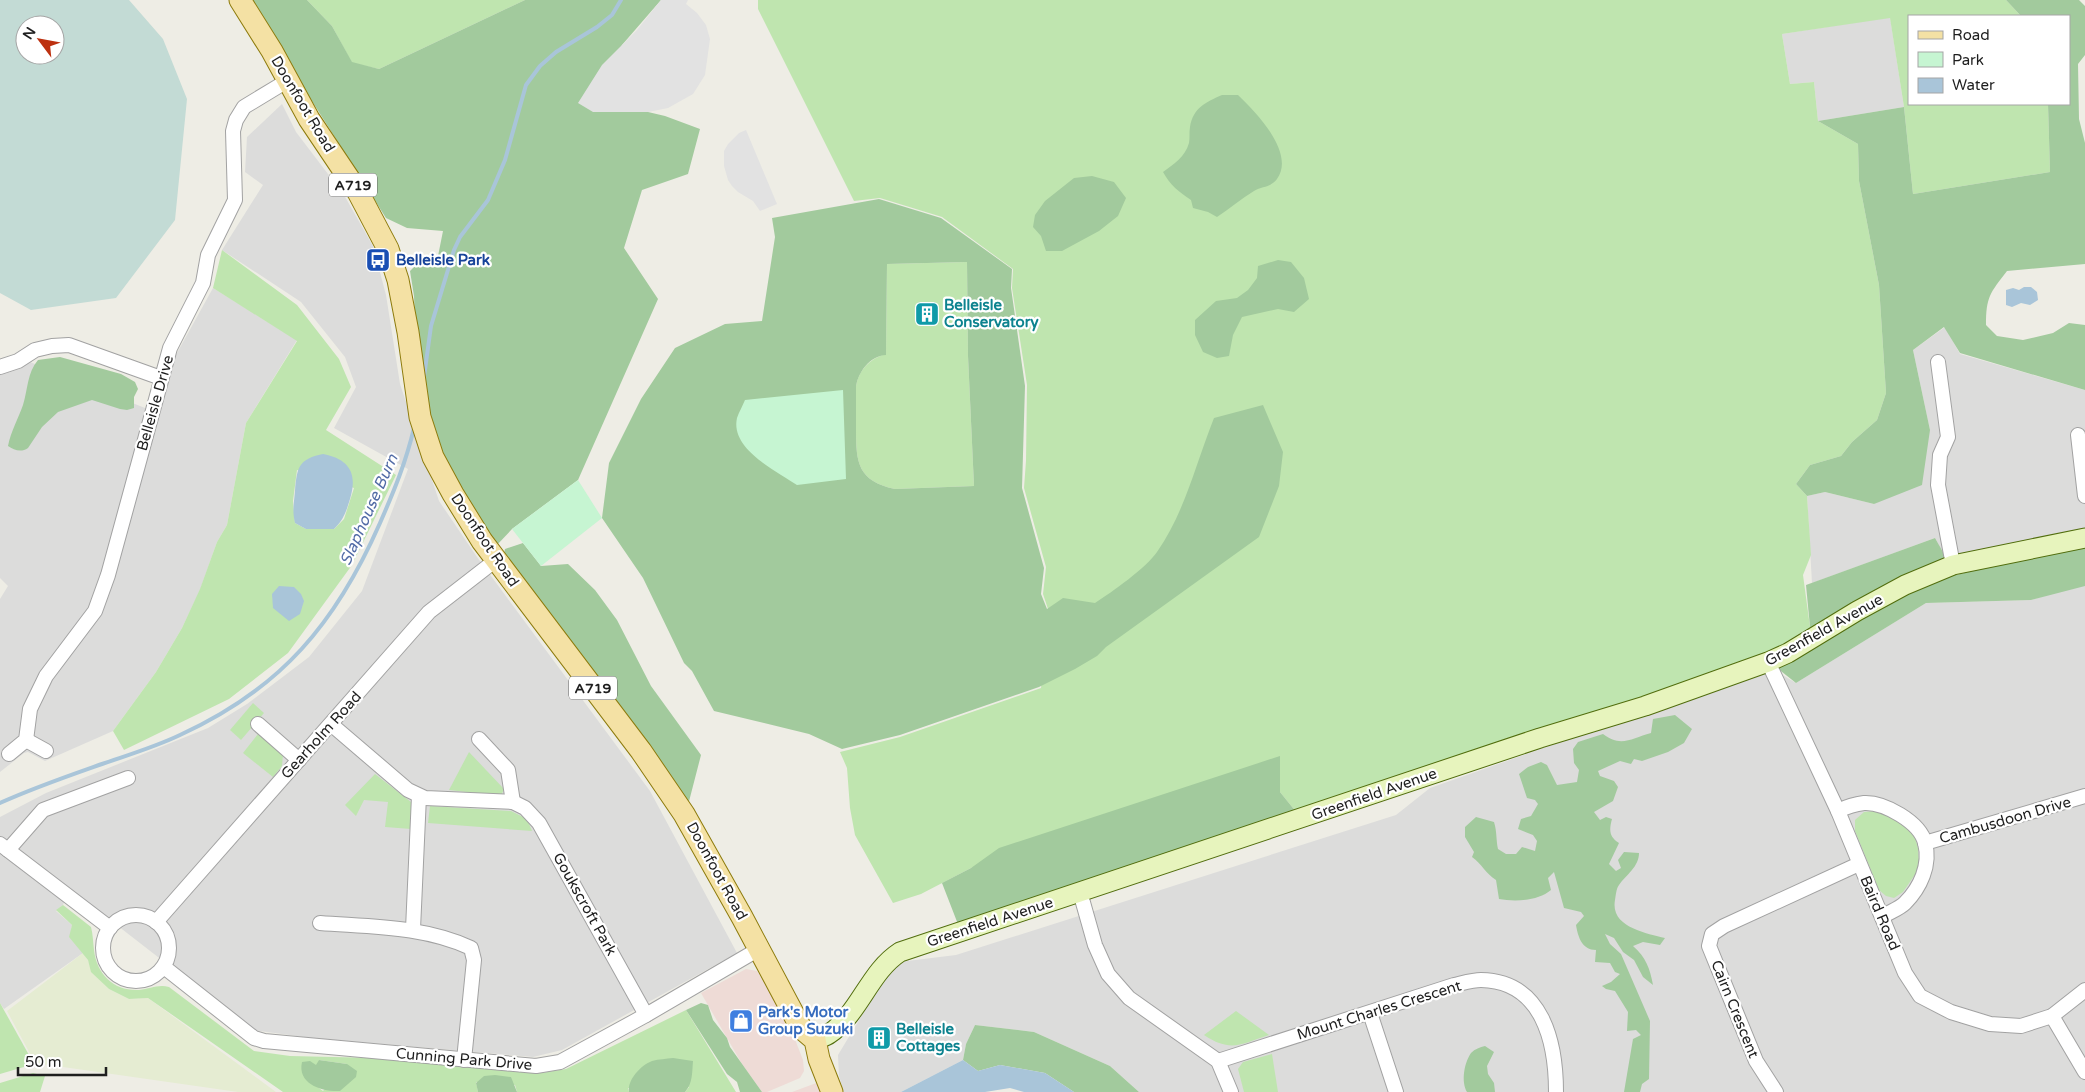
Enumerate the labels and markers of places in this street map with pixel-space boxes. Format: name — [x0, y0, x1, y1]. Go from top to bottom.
bus stop icon: Belleisle Park — [365, 247, 391, 273]
place label: Belleisle Park — [396, 251, 490, 269]
place label: Belleisle Conservatory — [944, 296, 1039, 332]
building icon: Belleisle Conservatory — [914, 301, 940, 327]
place label: Park's Motor Group Suzuki — [758, 1003, 853, 1039]
shop icon: Park's Motor Group Suzuki — [728, 1008, 754, 1034]
place label: Belleisle Cottages — [896, 1020, 960, 1056]
building icon: Belleisle Cottages — [866, 1025, 892, 1051]

